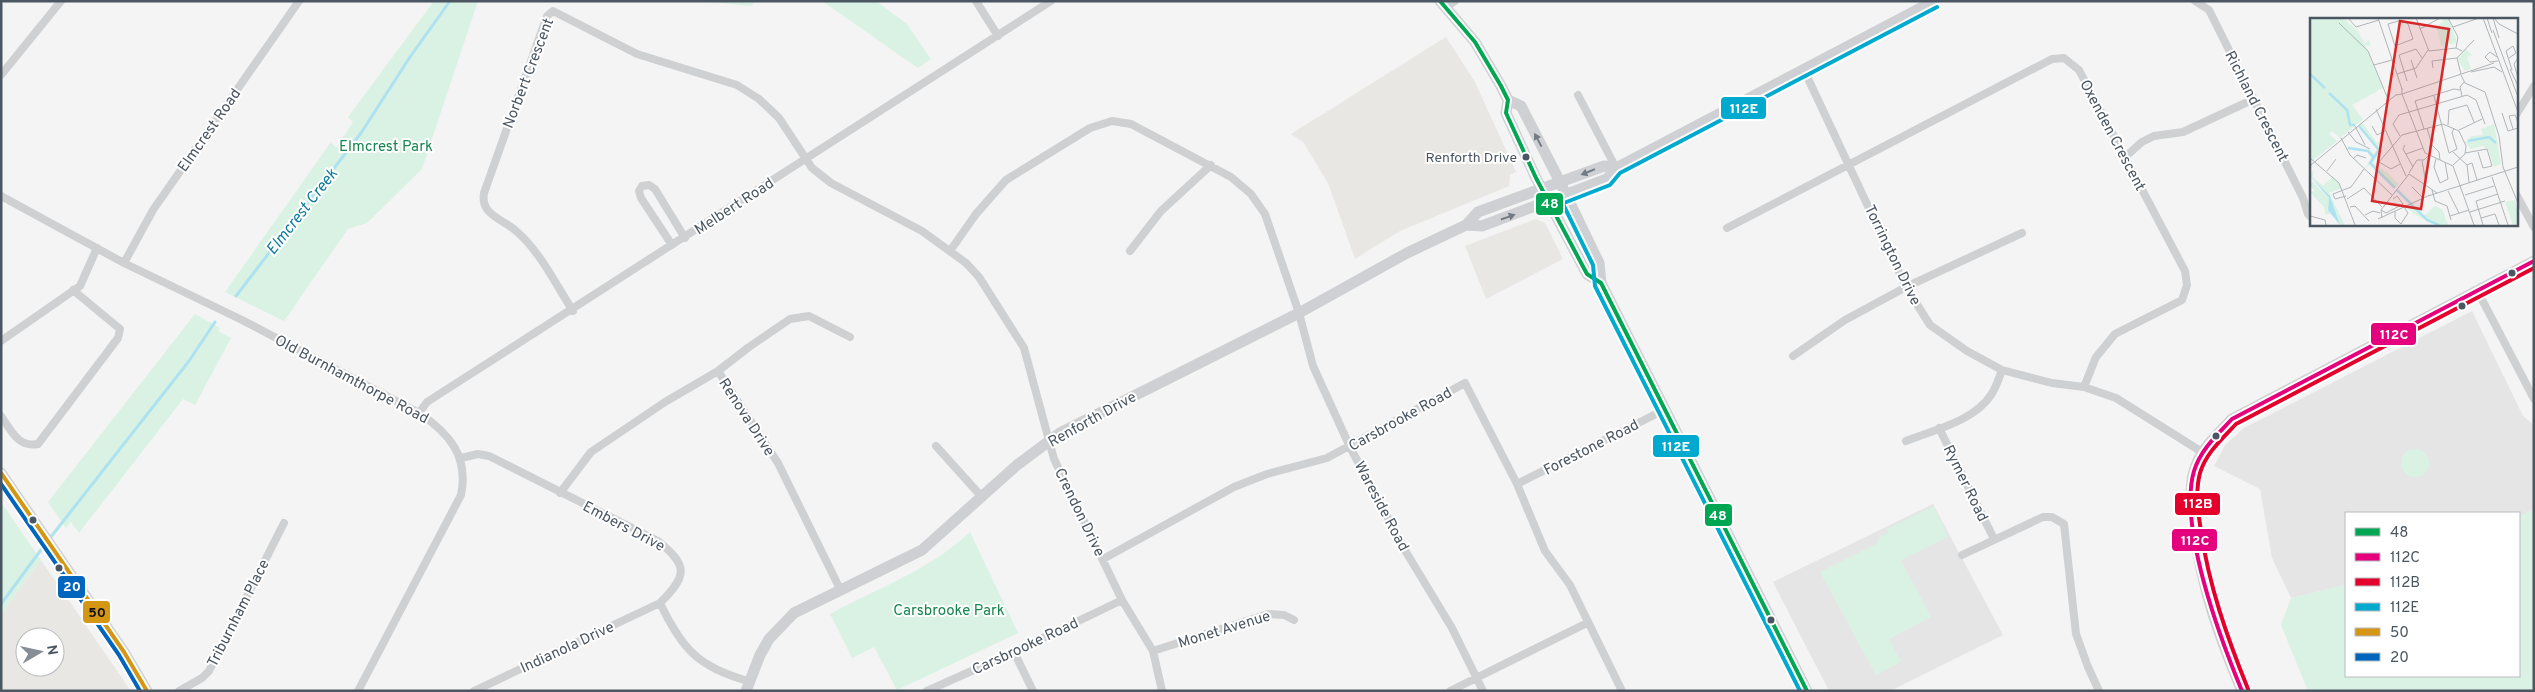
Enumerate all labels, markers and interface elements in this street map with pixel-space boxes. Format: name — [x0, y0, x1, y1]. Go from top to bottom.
street label: Norbert Crescent — [500, 16, 559, 131]
inset map — [2310, 18, 2518, 225]
street label: Richland Crescent — [2219, 48, 2292, 165]
street label: Oxenden Crescent — [2074, 77, 2149, 194]
street label: Elmcrest Road — [174, 85, 246, 176]
line badge: 112E — [1720, 96, 1767, 120]
text: 112E — [1730, 101, 1759, 118]
one-way arrow — [1534, 132, 1542, 147]
park label: Elmcrest Park — [339, 138, 433, 157]
place label: Renforth Drive — [1425, 150, 1517, 167]
marker: Renforth Drive — [1521, 152, 1531, 162]
water label: Elmcrest Creek — [263, 164, 343, 260]
one-way arrow — [1580, 168, 1595, 176]
street label: Melbert Road — [691, 175, 778, 240]
line badge: 48 — [1535, 192, 1564, 216]
text: 48 — [1541, 196, 1559, 213]
street label: Torrington Drive — [1859, 202, 1924, 309]
one-way arrow — [1501, 213, 1516, 221]
unlabelled marker — [2507, 268, 2517, 278]
unlabelled marker — [2457, 301, 2467, 311]
line badge: 112C — [2370, 322, 2417, 346]
text: 112C — [2380, 327, 2408, 344]
street label: Old Burnhamthorpe Road — [271, 332, 432, 429]
street label: Renova Drive — [714, 375, 778, 460]
street label: Carsbrooke Road — [1346, 384, 1456, 457]
street label: Renforth Drive — [1045, 388, 1140, 452]
street label: Forestone Road — [1541, 416, 1643, 481]
unlabelled marker — [2211, 431, 2221, 441]
line badge: 112E — [1652, 434, 1700, 458]
text: 112E — [1662, 439, 1691, 456]
street label: Rymer Road — [1938, 442, 1991, 525]
street label: Wareside Road — [1349, 458, 1412, 555]
street label: Crendon Drive — [1049, 465, 1108, 560]
line badge: 112B — [2174, 492, 2221, 516]
text: 112B — [2183, 496, 2213, 513]
street label: Embers Drive — [579, 498, 668, 557]
line badge: 48 — [1704, 503, 1733, 527]
text: 48 — [1709, 508, 1727, 525]
legend — [2345, 512, 2520, 677]
unlabelled marker — [28, 515, 38, 525]
text: 48 — [2390, 524, 2408, 543]
line badge: 112C — [2171, 528, 2218, 552]
text: 112C — [2181, 533, 2209, 550]
text: 112C — [2390, 549, 2420, 568]
street label: Triburnham Place — [204, 557, 275, 671]
unlabelled marker — [54, 563, 64, 573]
text: 112B — [2390, 574, 2420, 593]
line badge: 20 — [57, 575, 86, 599]
text: 20 — [63, 579, 81, 596]
text: 112E — [2390, 599, 2419, 618]
line badge: 50 — [82, 600, 111, 624]
park label: Carsbrooke Park — [893, 602, 1005, 621]
text: 50 — [88, 605, 106, 622]
street label: Monet Avenue — [1176, 607, 1273, 654]
street label: Carsbrooke Road — [969, 614, 1082, 680]
unlabelled marker — [1766, 615, 1776, 625]
street label: Indianola Drive — [518, 618, 617, 678]
text: 50 — [2390, 624, 2409, 643]
north arrow — [15, 627, 65, 677]
text: N — [42, 644, 61, 657]
text: 20 — [2390, 649, 2409, 668]

